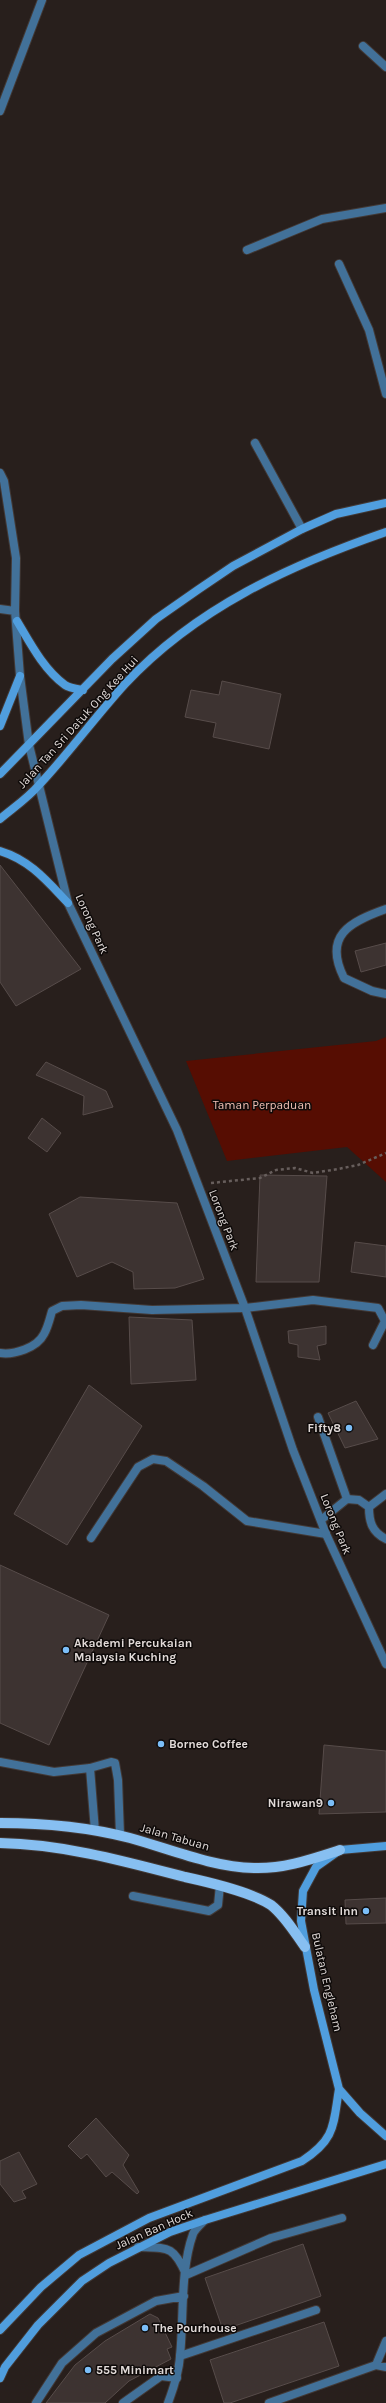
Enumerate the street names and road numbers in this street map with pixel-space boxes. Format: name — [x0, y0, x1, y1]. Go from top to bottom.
street label: Jalan Tan Sri Datuk Ong Kee Hui — [15, 653, 141, 791]
street label: Lorong Park — [73, 892, 112, 956]
street label: Lorong Park — [206, 1187, 242, 1253]
street label: Lorong Park — [317, 1492, 355, 1557]
street label: Jalan Tabuan — [139, 1820, 211, 1854]
street label: Bulatan Engleham — [309, 1931, 345, 2033]
street label: Jalan Ban Hock — [113, 2206, 195, 2252]

